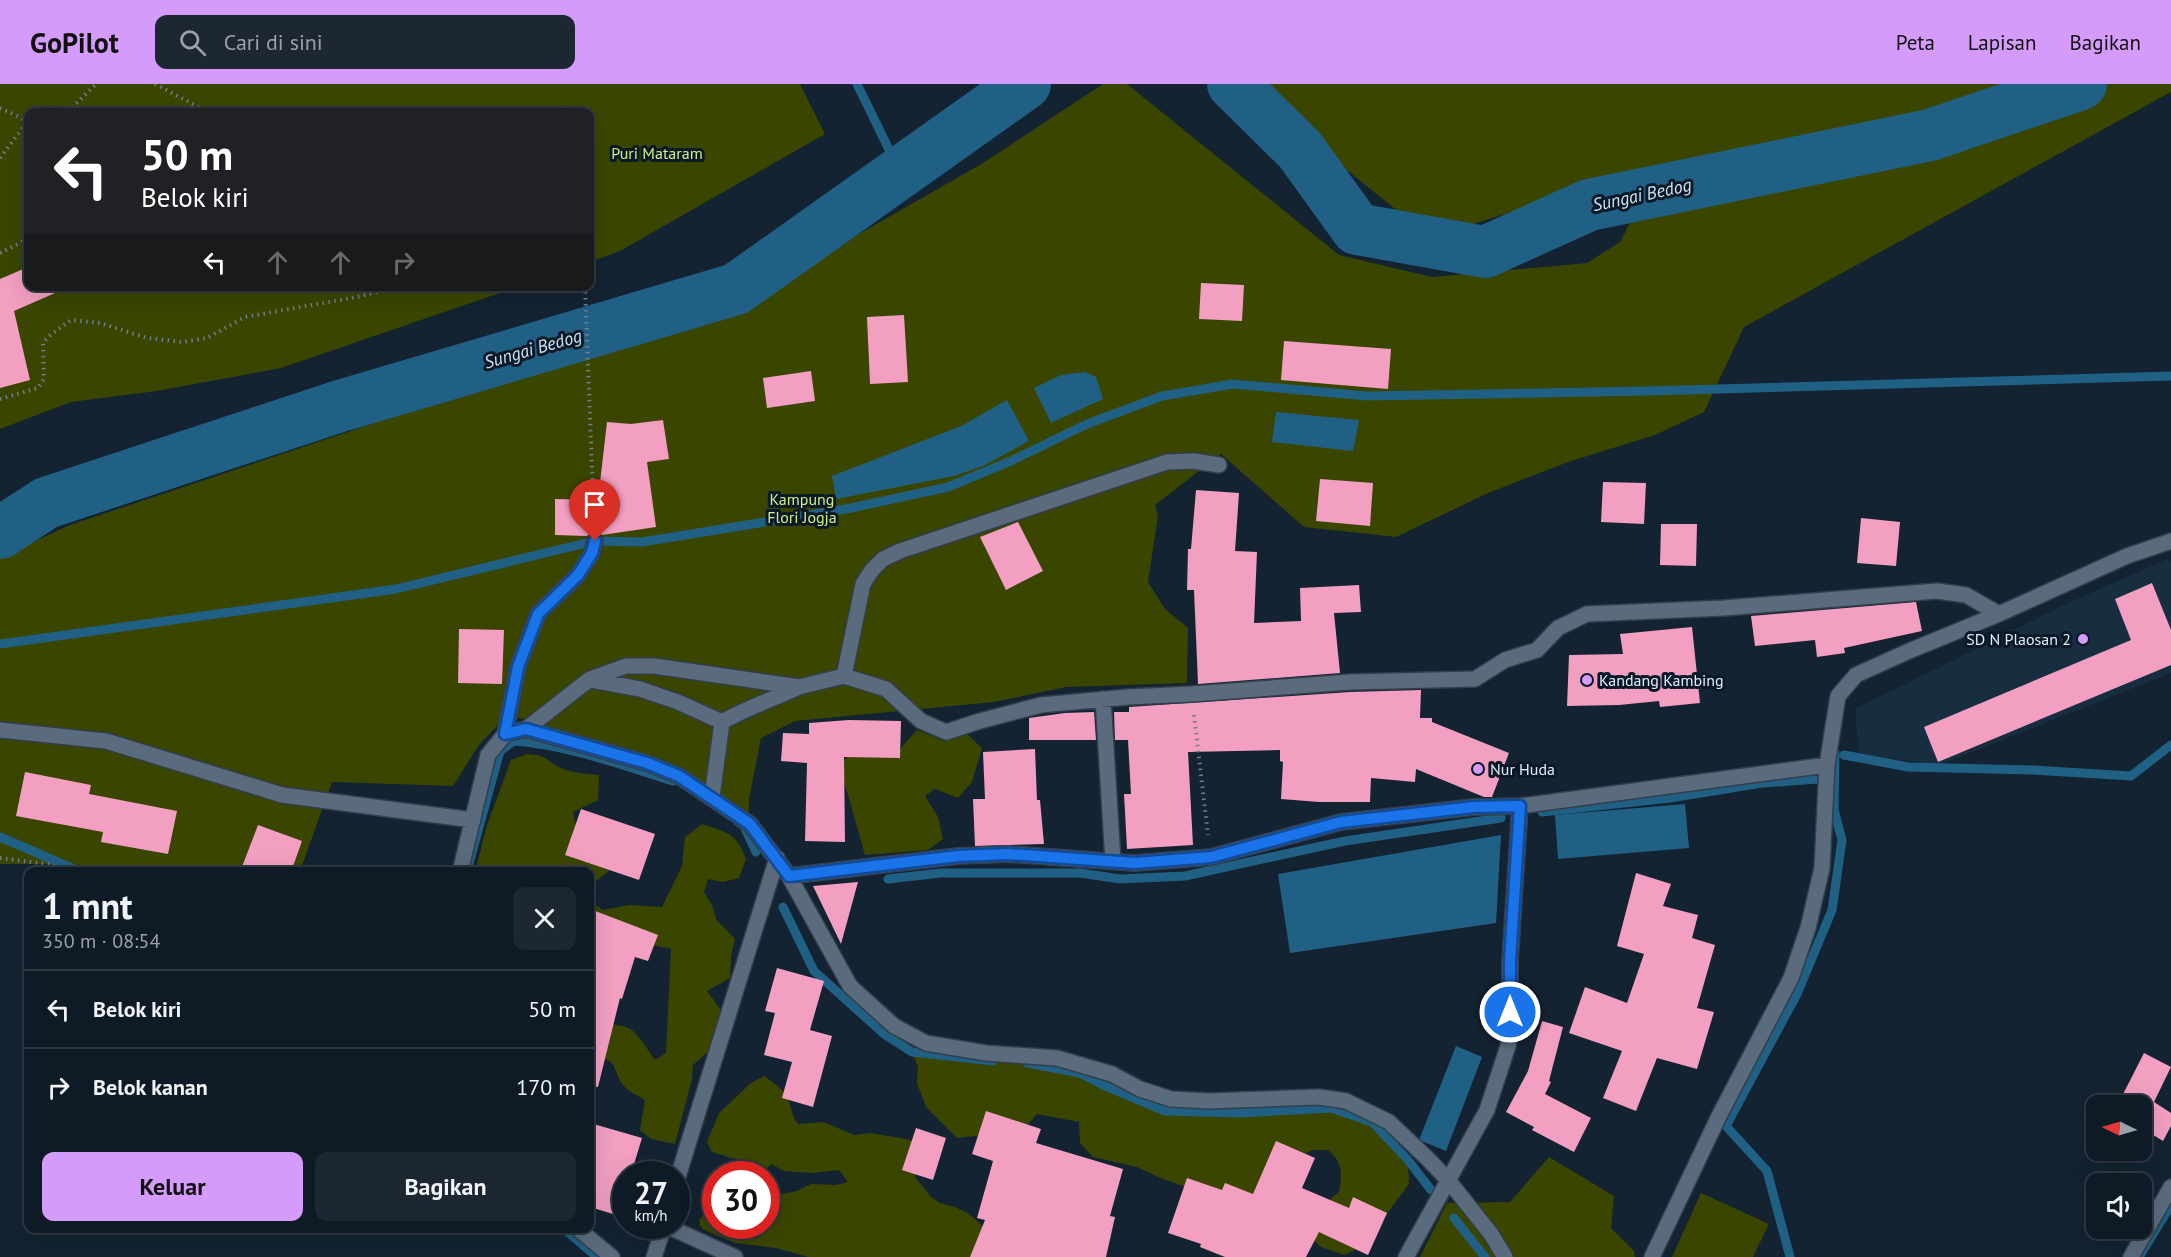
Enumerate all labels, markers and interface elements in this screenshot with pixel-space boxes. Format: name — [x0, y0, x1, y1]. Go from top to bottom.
search box — [155, 15, 575, 69]
text: GoPilot — [30, 24, 119, 61]
icon: search — [176, 26, 209, 59]
text: Cari di sini — [224, 28, 323, 56]
text: Peta — [1896, 29, 1935, 56]
text: Lapisan — [1968, 29, 2036, 56]
text: Bagikan — [2069, 29, 2141, 56]
text: 50 m — [141, 127, 233, 182]
icon: left — [42, 132, 120, 210]
park label: Puri Mataram — [611, 143, 703, 163]
water label: Sungai Bedog — [1590, 173, 1693, 216]
text: Belok kiri — [141, 180, 249, 214]
icon: left — [198, 246, 231, 279]
icon: ahead — [261, 246, 294, 279]
icon: ahead — [324, 246, 357, 279]
icon: right — [387, 246, 420, 279]
water label: Sungai Bedog — [481, 324, 584, 373]
pin — [569, 479, 620, 541]
icon: arrive — [578, 488, 611, 521]
park label: Kampung Flori Jogja — [767, 489, 837, 527]
place label: SD N Plaosan 2 — [1966, 629, 2071, 649]
marker: SD N Plaosan 2 — [2076, 632, 2090, 646]
place label: Kandang Kambing — [1599, 670, 1724, 690]
marker: Kandang Kambing — [1580, 673, 1594, 687]
place label: Nur Huda — [1490, 759, 1555, 779]
marker: Nur Huda — [1471, 762, 1485, 776]
text: 1 mnt — [42, 882, 133, 929]
button: close — [513, 887, 576, 950]
text: 350 m · 08:54 — [42, 928, 160, 954]
position arrow — [1478, 980, 1542, 1044]
icon: left — [42, 993, 75, 1026]
text: Belok kiri — [93, 995, 182, 1023]
text: 50 m — [528, 995, 576, 1023]
icon: right — [42, 1071, 75, 1104]
text: Belok kanan — [93, 1073, 208, 1101]
text: 170 m — [516, 1073, 576, 1101]
north arrow — [2086, 1095, 2152, 1161]
map controls — [2086, 1095, 2152, 1239]
button: Keluar — [42, 1152, 303, 1221]
button: Bagikan — [315, 1152, 576, 1221]
speed limit sign: 30 — [702, 1161, 780, 1239]
text: 27 — [634, 1173, 668, 1212]
button: sound — [2086, 1173, 2152, 1239]
text: km/h — [635, 1206, 667, 1225]

